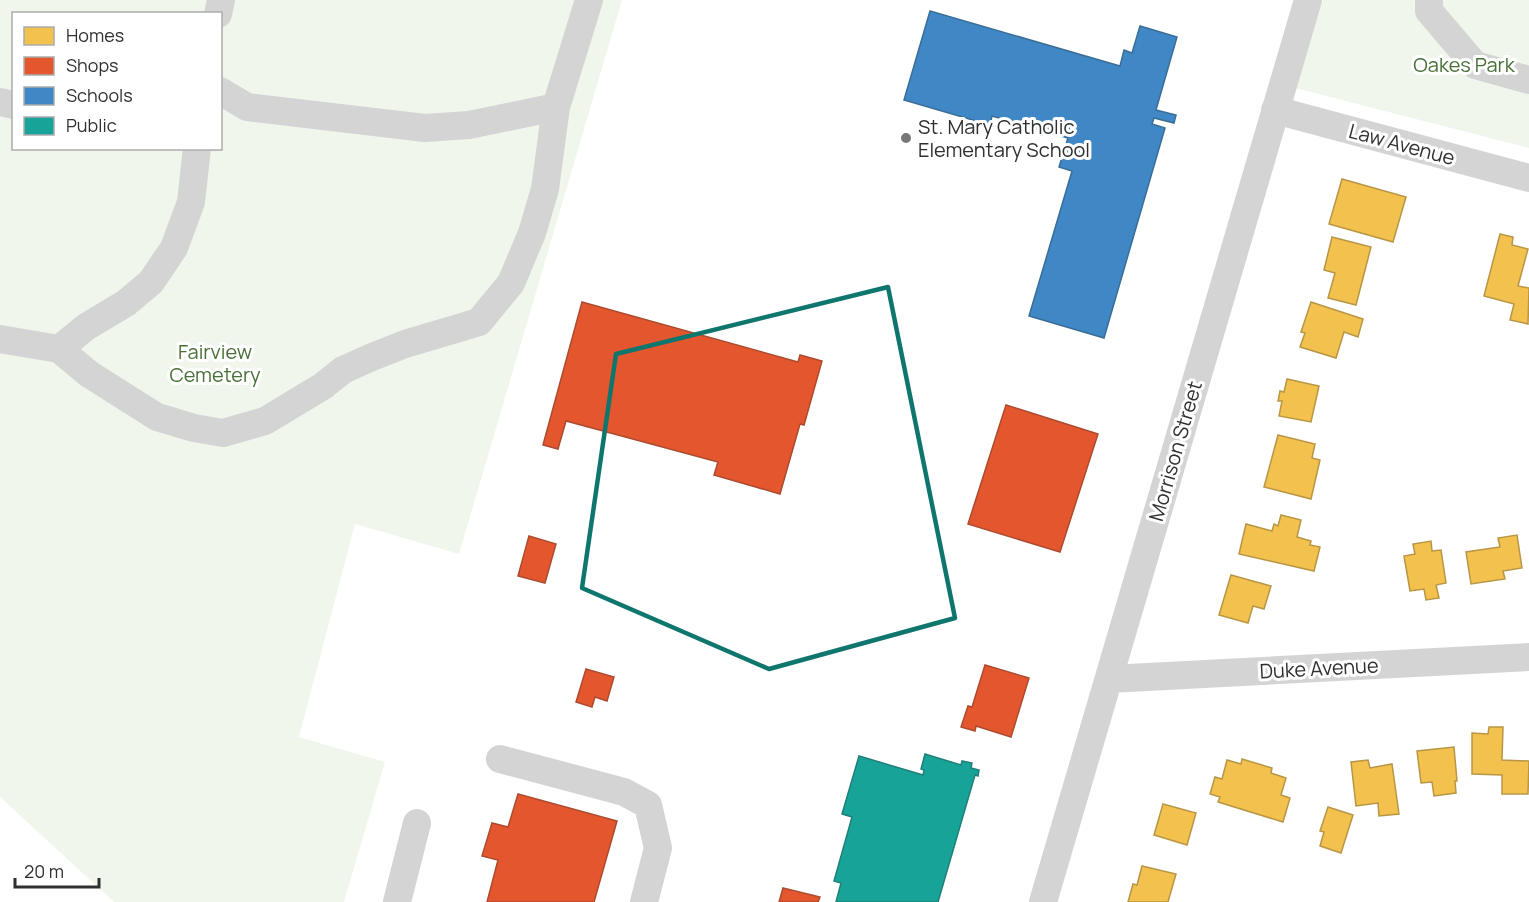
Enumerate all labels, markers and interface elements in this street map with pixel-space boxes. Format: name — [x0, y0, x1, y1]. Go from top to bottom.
legend — [12, 12, 222, 150]
text: Homes — [66, 23, 124, 47]
park label: Oakes Park — [1413, 51, 1516, 78]
text: Shops — [66, 53, 118, 77]
text: Schools — [66, 83, 133, 107]
text: Public — [66, 113, 117, 137]
place label: St. Mary Catholic Elementary School — [918, 113, 1090, 163]
street label: Law Avenue — [1346, 117, 1458, 171]
marker: St. Mary Catholic Elementary School — [899, 131, 913, 145]
park label: Fairview Cemetery — [169, 338, 261, 388]
street label: Morrison Street — [1142, 378, 1208, 524]
street label: Duke Avenue — [1259, 651, 1379, 685]
scale bar — [15, 851, 99, 889]
text: 20 m — [24, 859, 64, 883]

